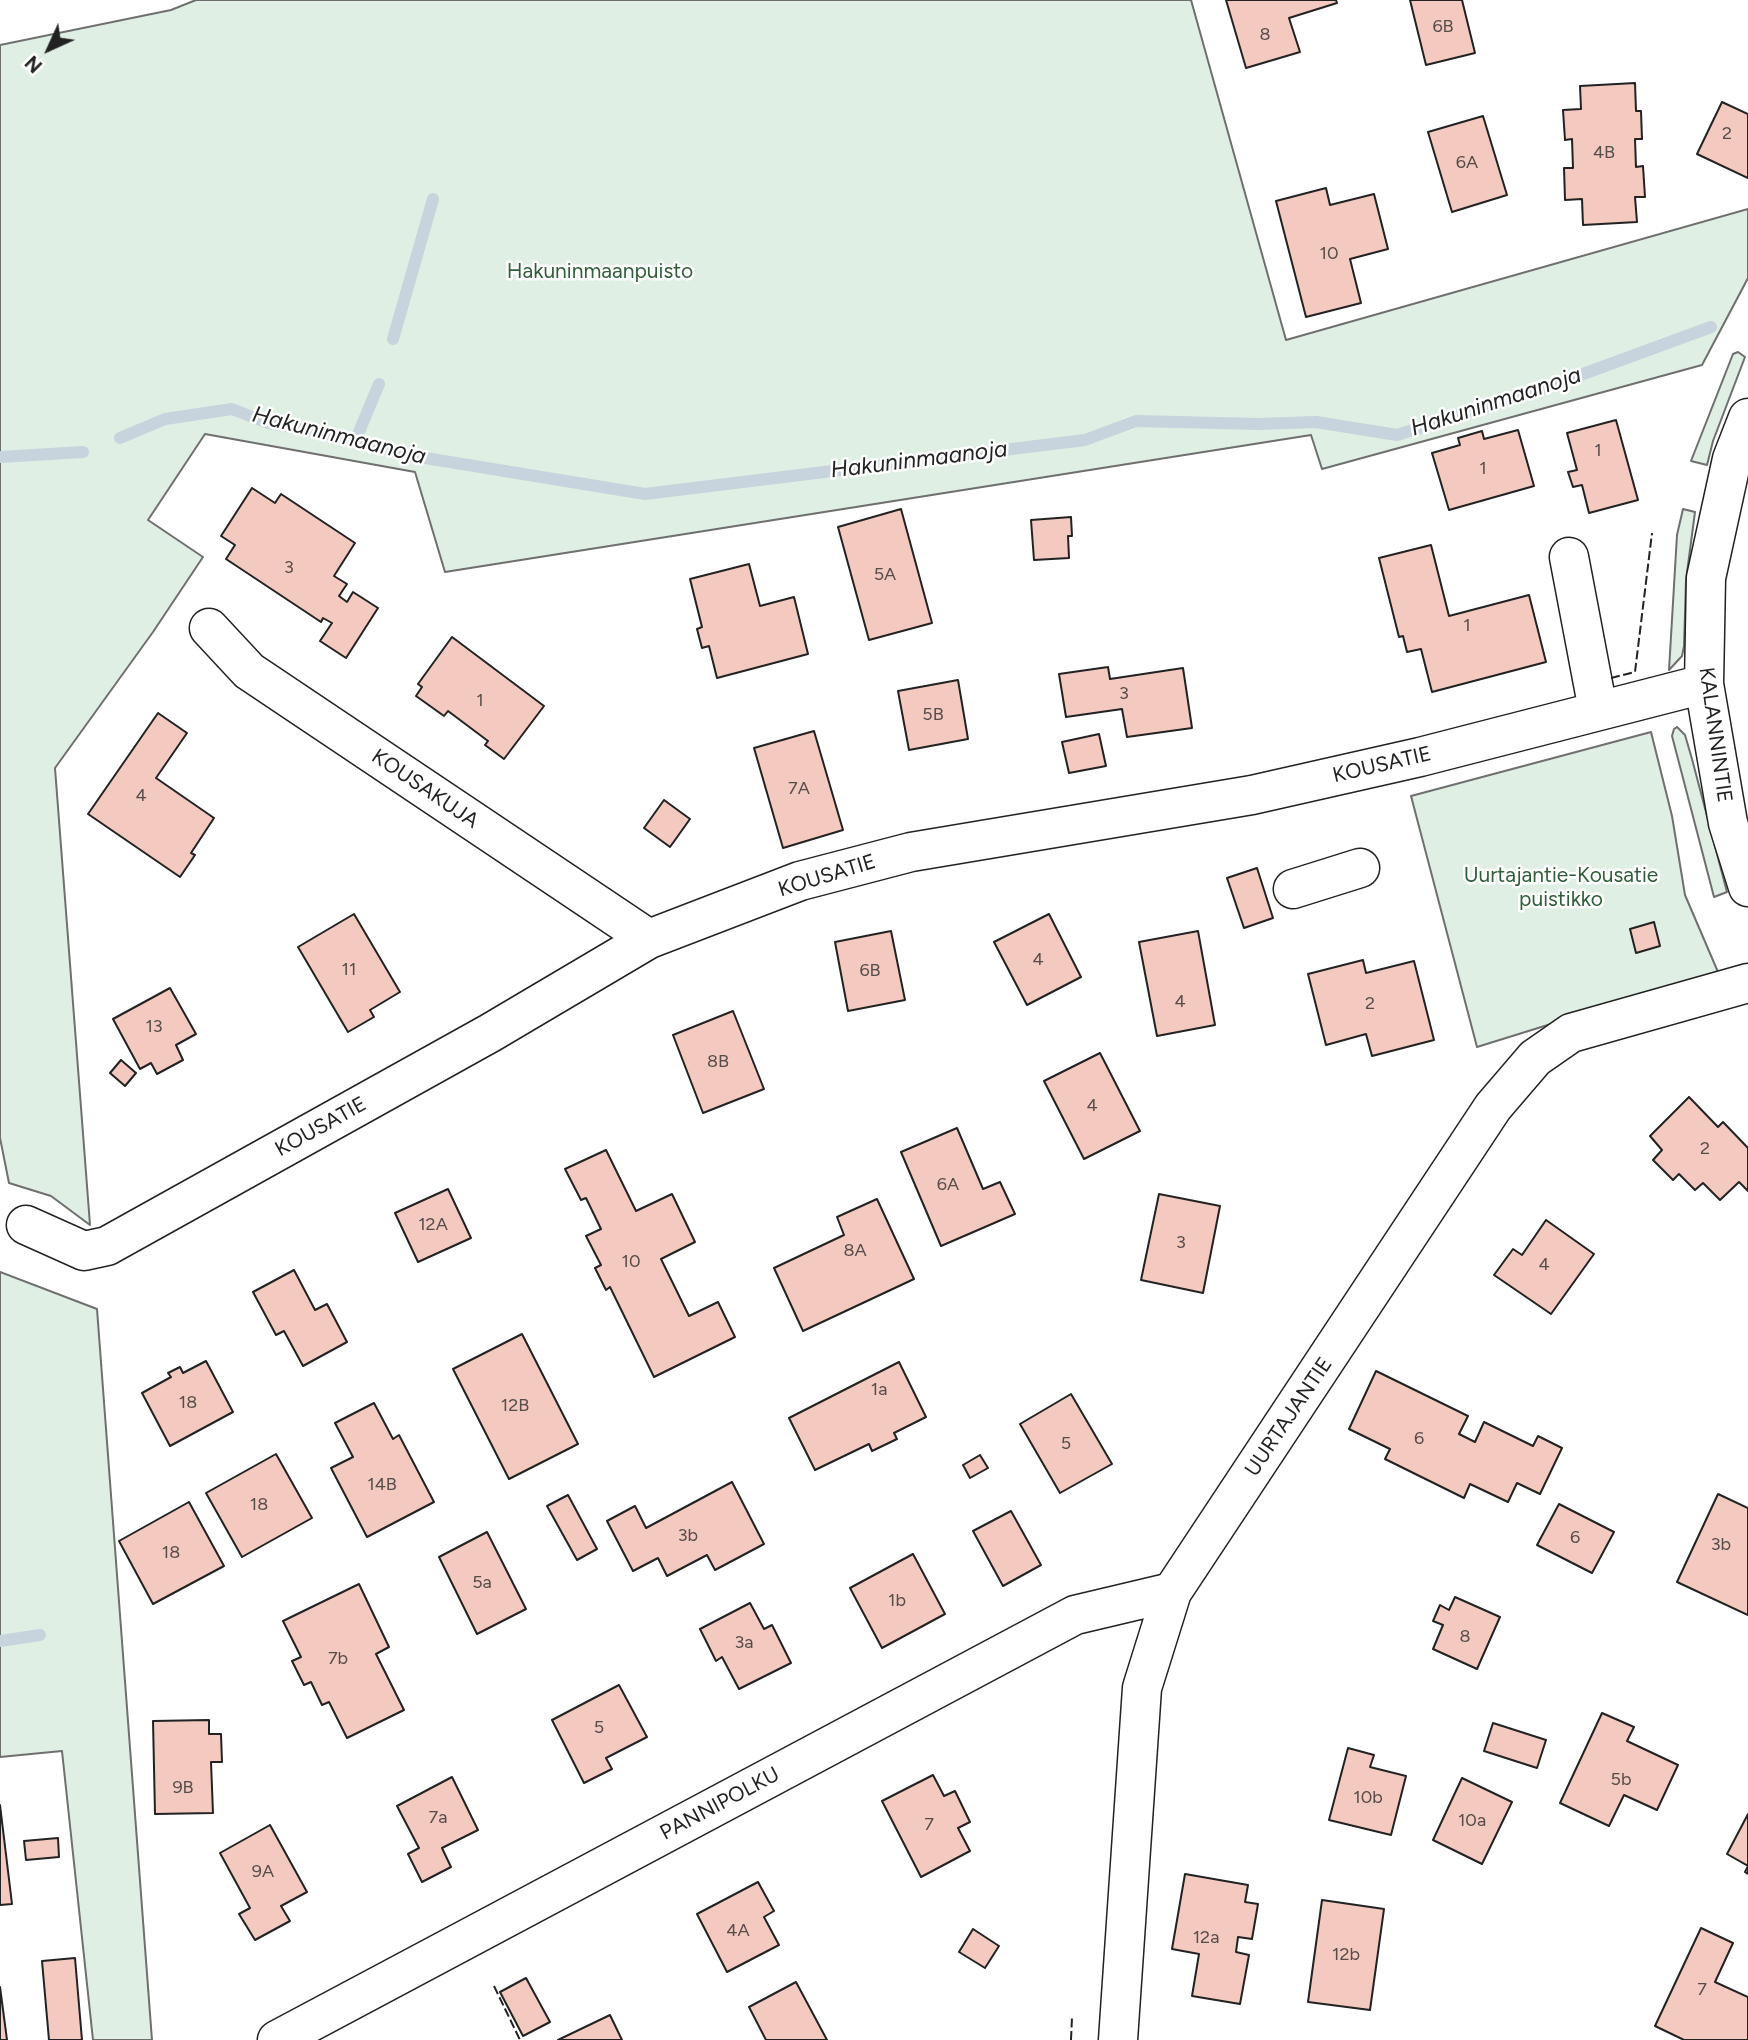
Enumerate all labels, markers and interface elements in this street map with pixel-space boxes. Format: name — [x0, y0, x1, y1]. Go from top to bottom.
north arrow — [14, 14, 84, 84]
house number: 6B — [1432, 16, 1454, 38]
house number: 8 — [1259, 24, 1271, 46]
text: N — [20, 51, 47, 78]
house number: 2 — [1722, 123, 1732, 145]
house number: 4B — [1593, 142, 1615, 164]
house number: 6A — [1456, 152, 1478, 174]
house number: 10 — [1320, 243, 1338, 265]
park label: Hakuninmaanpuisto — [507, 259, 693, 285]
water label: Hakuninmaanoja — [1407, 361, 1585, 443]
water label: Hakuninmaanoja — [249, 401, 429, 471]
water label: Hakuninmaanoja — [829, 435, 1009, 485]
house number: 1 — [1594, 440, 1602, 462]
house number: 1 — [1479, 458, 1487, 480]
house number: 3 — [284, 557, 294, 579]
house number: 5A — [874, 564, 896, 586]
house number: 1 — [1463, 615, 1471, 637]
street label: KALANNINTIE — [1693, 666, 1737, 804]
house number: 3 — [1119, 683, 1129, 705]
house number: 1 — [476, 690, 484, 712]
house number: 5B — [922, 704, 944, 726]
street label: KOUSATIE — [1330, 741, 1434, 789]
street label: KOUSAKUJA — [367, 744, 483, 834]
house number: 7A — [788, 778, 810, 800]
house number: 4 — [135, 785, 147, 807]
street label: KOUSATIE — [775, 849, 879, 903]
park label: Uurtajantie-Kousatie puistikko — [1464, 863, 1658, 913]
house number: 4 — [1032, 949, 1044, 971]
house number: 11 — [342, 959, 356, 981]
house number: 6B — [859, 960, 881, 982]
house number: 4 — [1174, 991, 1186, 1013]
house number: 2 — [1365, 993, 1375, 1015]
house number: 13 — [145, 1016, 163, 1038]
house number: 8B — [707, 1051, 729, 1073]
street label: KOUSATIE — [271, 1092, 371, 1162]
house number: 4 — [1086, 1095, 1098, 1117]
house number: 2 — [1700, 1138, 1710, 1160]
house number: 6A — [937, 1174, 959, 1196]
house number: 12A — [418, 1214, 448, 1236]
house number: 3 — [1176, 1232, 1186, 1254]
house number: 8A — [843, 1240, 867, 1262]
house number: 10 — [622, 1251, 640, 1273]
house number: 4 — [1538, 1254, 1550, 1276]
street label: UURTAJANTIE — [1240, 1353, 1338, 1481]
house number: 1a — [871, 1379, 887, 1401]
house number: 18 — [179, 1392, 197, 1414]
house number: 12B — [501, 1395, 529, 1417]
house number: 6 — [1414, 1428, 1424, 1450]
house number: 5 — [1061, 1433, 1071, 1455]
house number: 14B — [367, 1474, 397, 1496]
house number: 18 — [250, 1494, 268, 1516]
house number: 3b — [678, 1525, 698, 1547]
house number: 6 — [1570, 1527, 1580, 1549]
house number: 3b — [1711, 1534, 1731, 1556]
house number: 18 — [162, 1542, 180, 1564]
house number: 5a — [472, 1572, 492, 1594]
house number: 1b — [888, 1590, 906, 1612]
house number: 8 — [1459, 1626, 1471, 1648]
house number: 3a — [735, 1632, 753, 1654]
house number: 7b — [328, 1648, 348, 1670]
house number: 5 — [594, 1717, 604, 1739]
street label: PANNIPOLKU — [656, 1762, 784, 1846]
house number: 5b — [1611, 1769, 1631, 1791]
house number: 9B — [172, 1777, 194, 1799]
house number: 10b — [1353, 1787, 1383, 1809]
house number: 7a — [429, 1807, 447, 1829]
house number: 10a — [1458, 1810, 1486, 1832]
house number: 7 — [924, 1814, 934, 1836]
house number: 9A — [252, 1861, 274, 1883]
house number: 4A — [726, 1920, 750, 1942]
house number: 12a — [1193, 1927, 1219, 1949]
house number: 12b — [1332, 1944, 1360, 1966]
house number: 7 — [1697, 1979, 1707, 2001]

